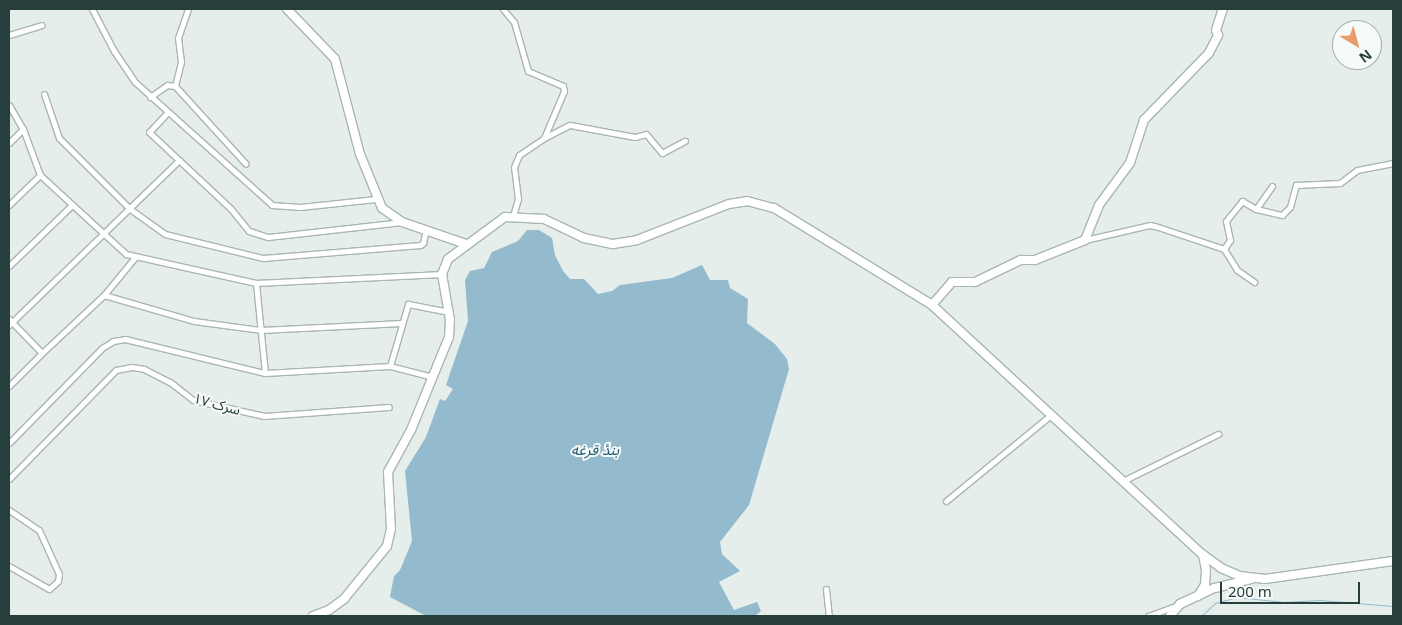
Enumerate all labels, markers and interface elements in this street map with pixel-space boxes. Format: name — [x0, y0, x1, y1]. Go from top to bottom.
north arrow — [1332, 20, 1382, 70]
text: N — [1355, 46, 1376, 68]
street label: سرک ۱۷ — [192, 390, 242, 418]
water label: بندٔ قرغه — [571, 441, 619, 459]
scale bar — [1222, 572, 1362, 604]
text: 200 m — [1228, 581, 1272, 601]

